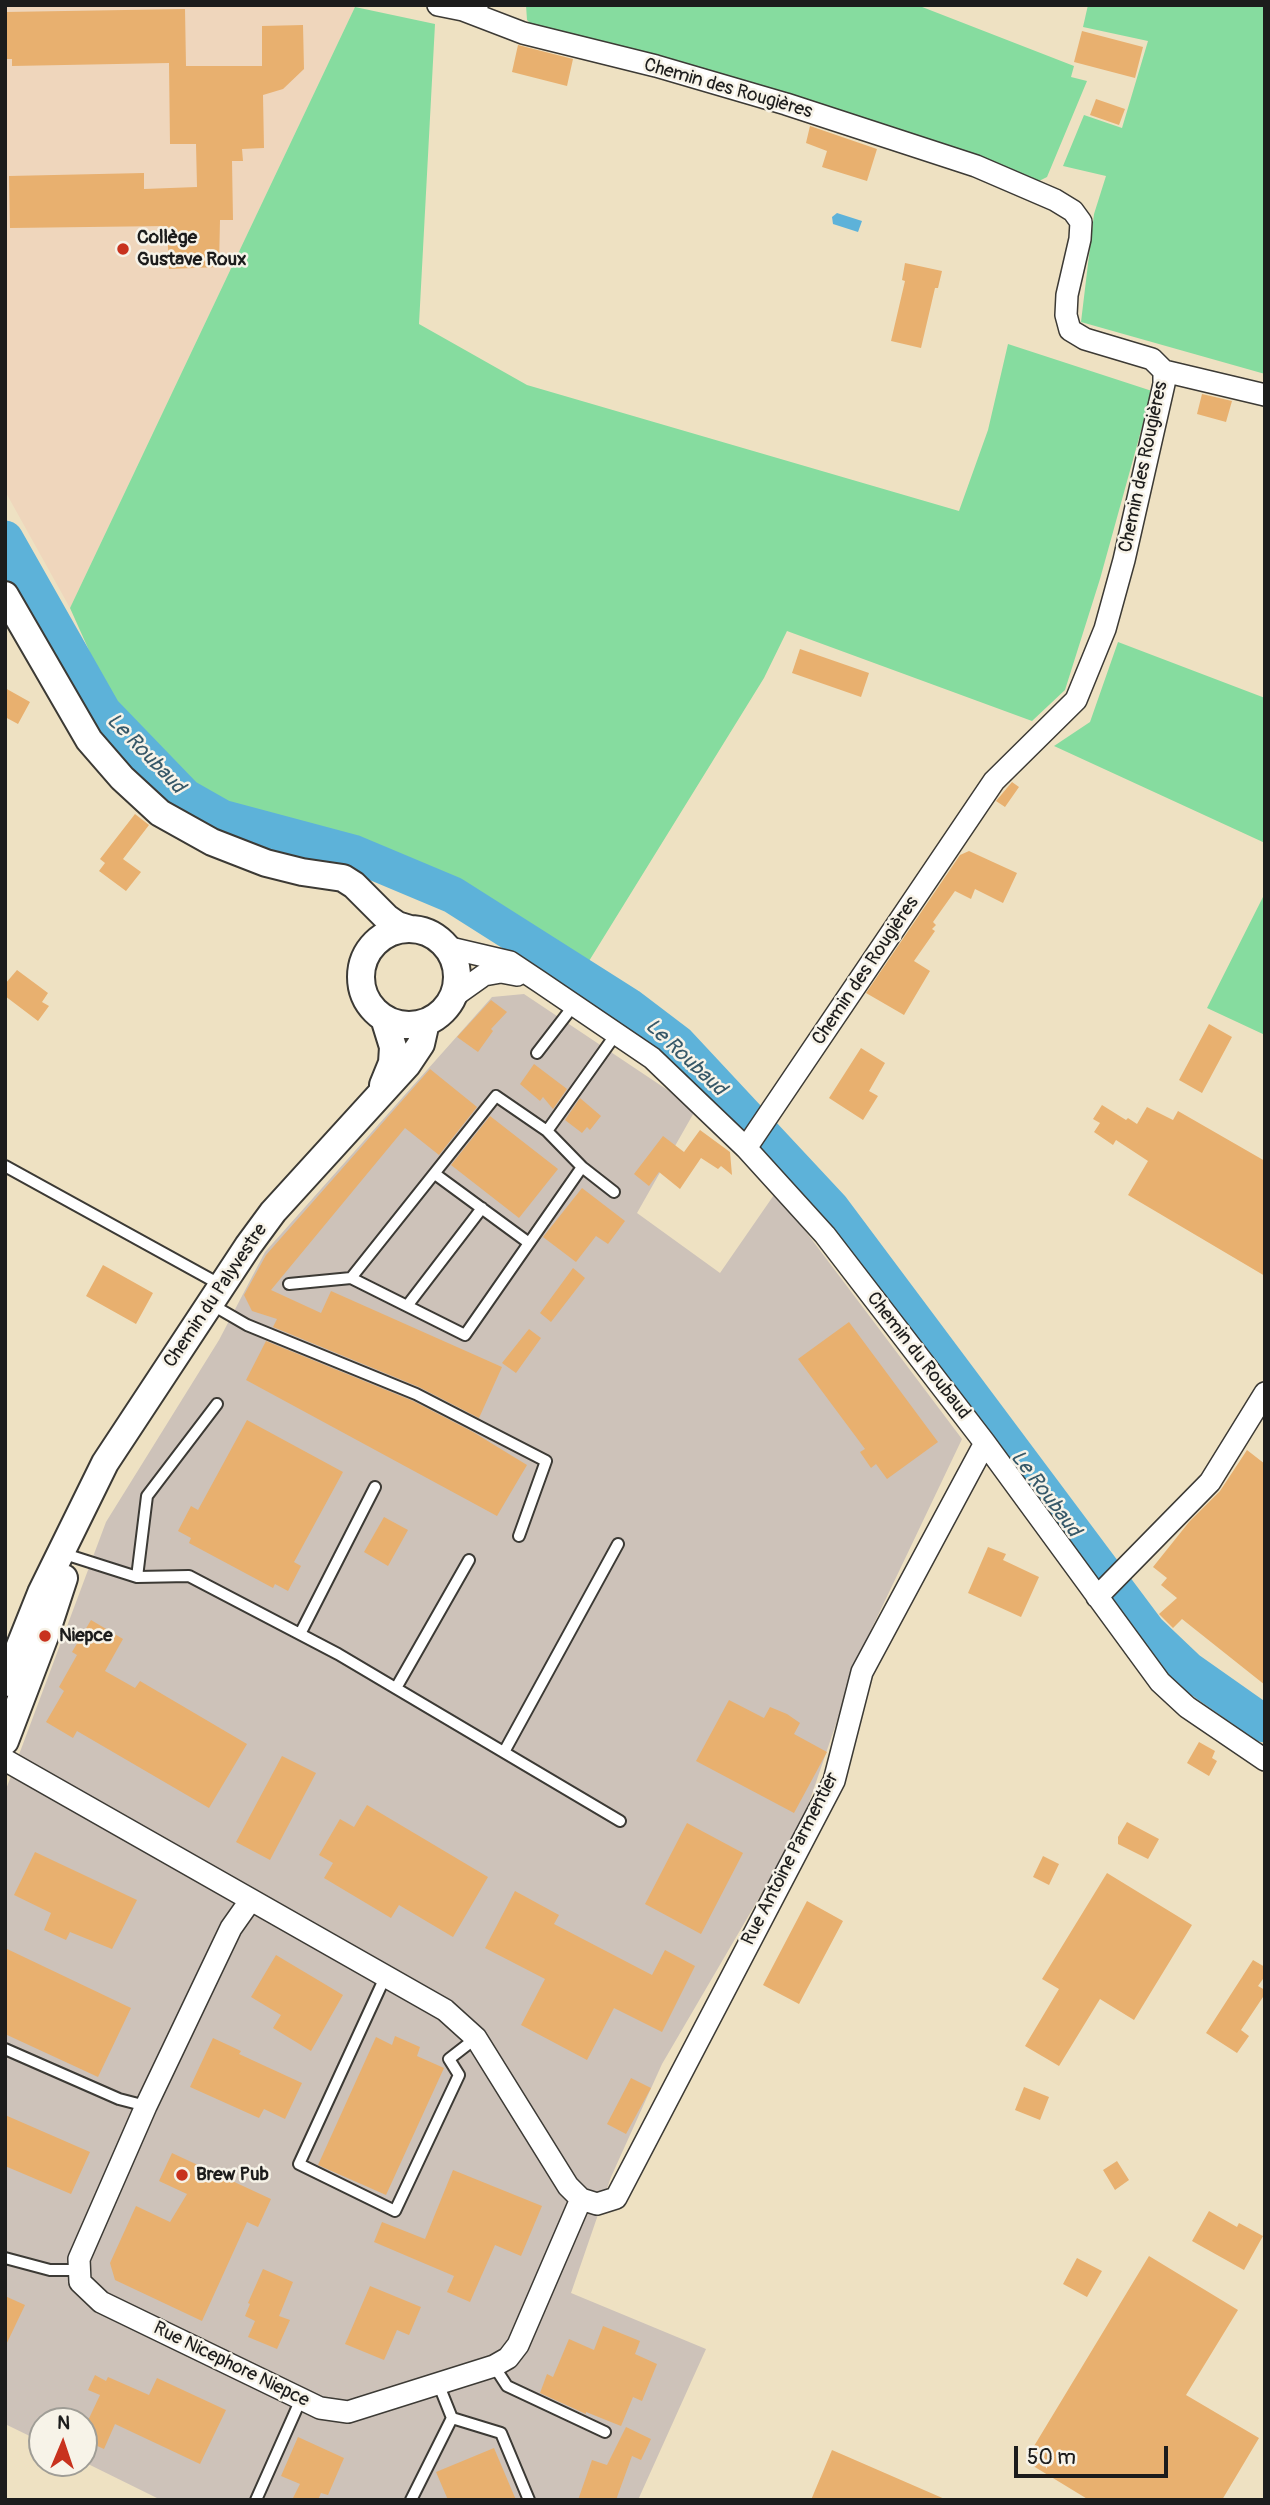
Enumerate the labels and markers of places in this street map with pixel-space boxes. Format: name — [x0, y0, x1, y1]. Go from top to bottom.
place label: Collège Gustave Roux — [137, 227, 246, 271]
marker: Collège Gustave Roux — [115, 241, 131, 257]
place label: Niepce — [59, 1625, 113, 1647]
marker: Niepce — [37, 1628, 53, 1644]
place label: Brew Pub — [196, 2164, 269, 2186]
marker: Brew Pub — [174, 2167, 190, 2183]

